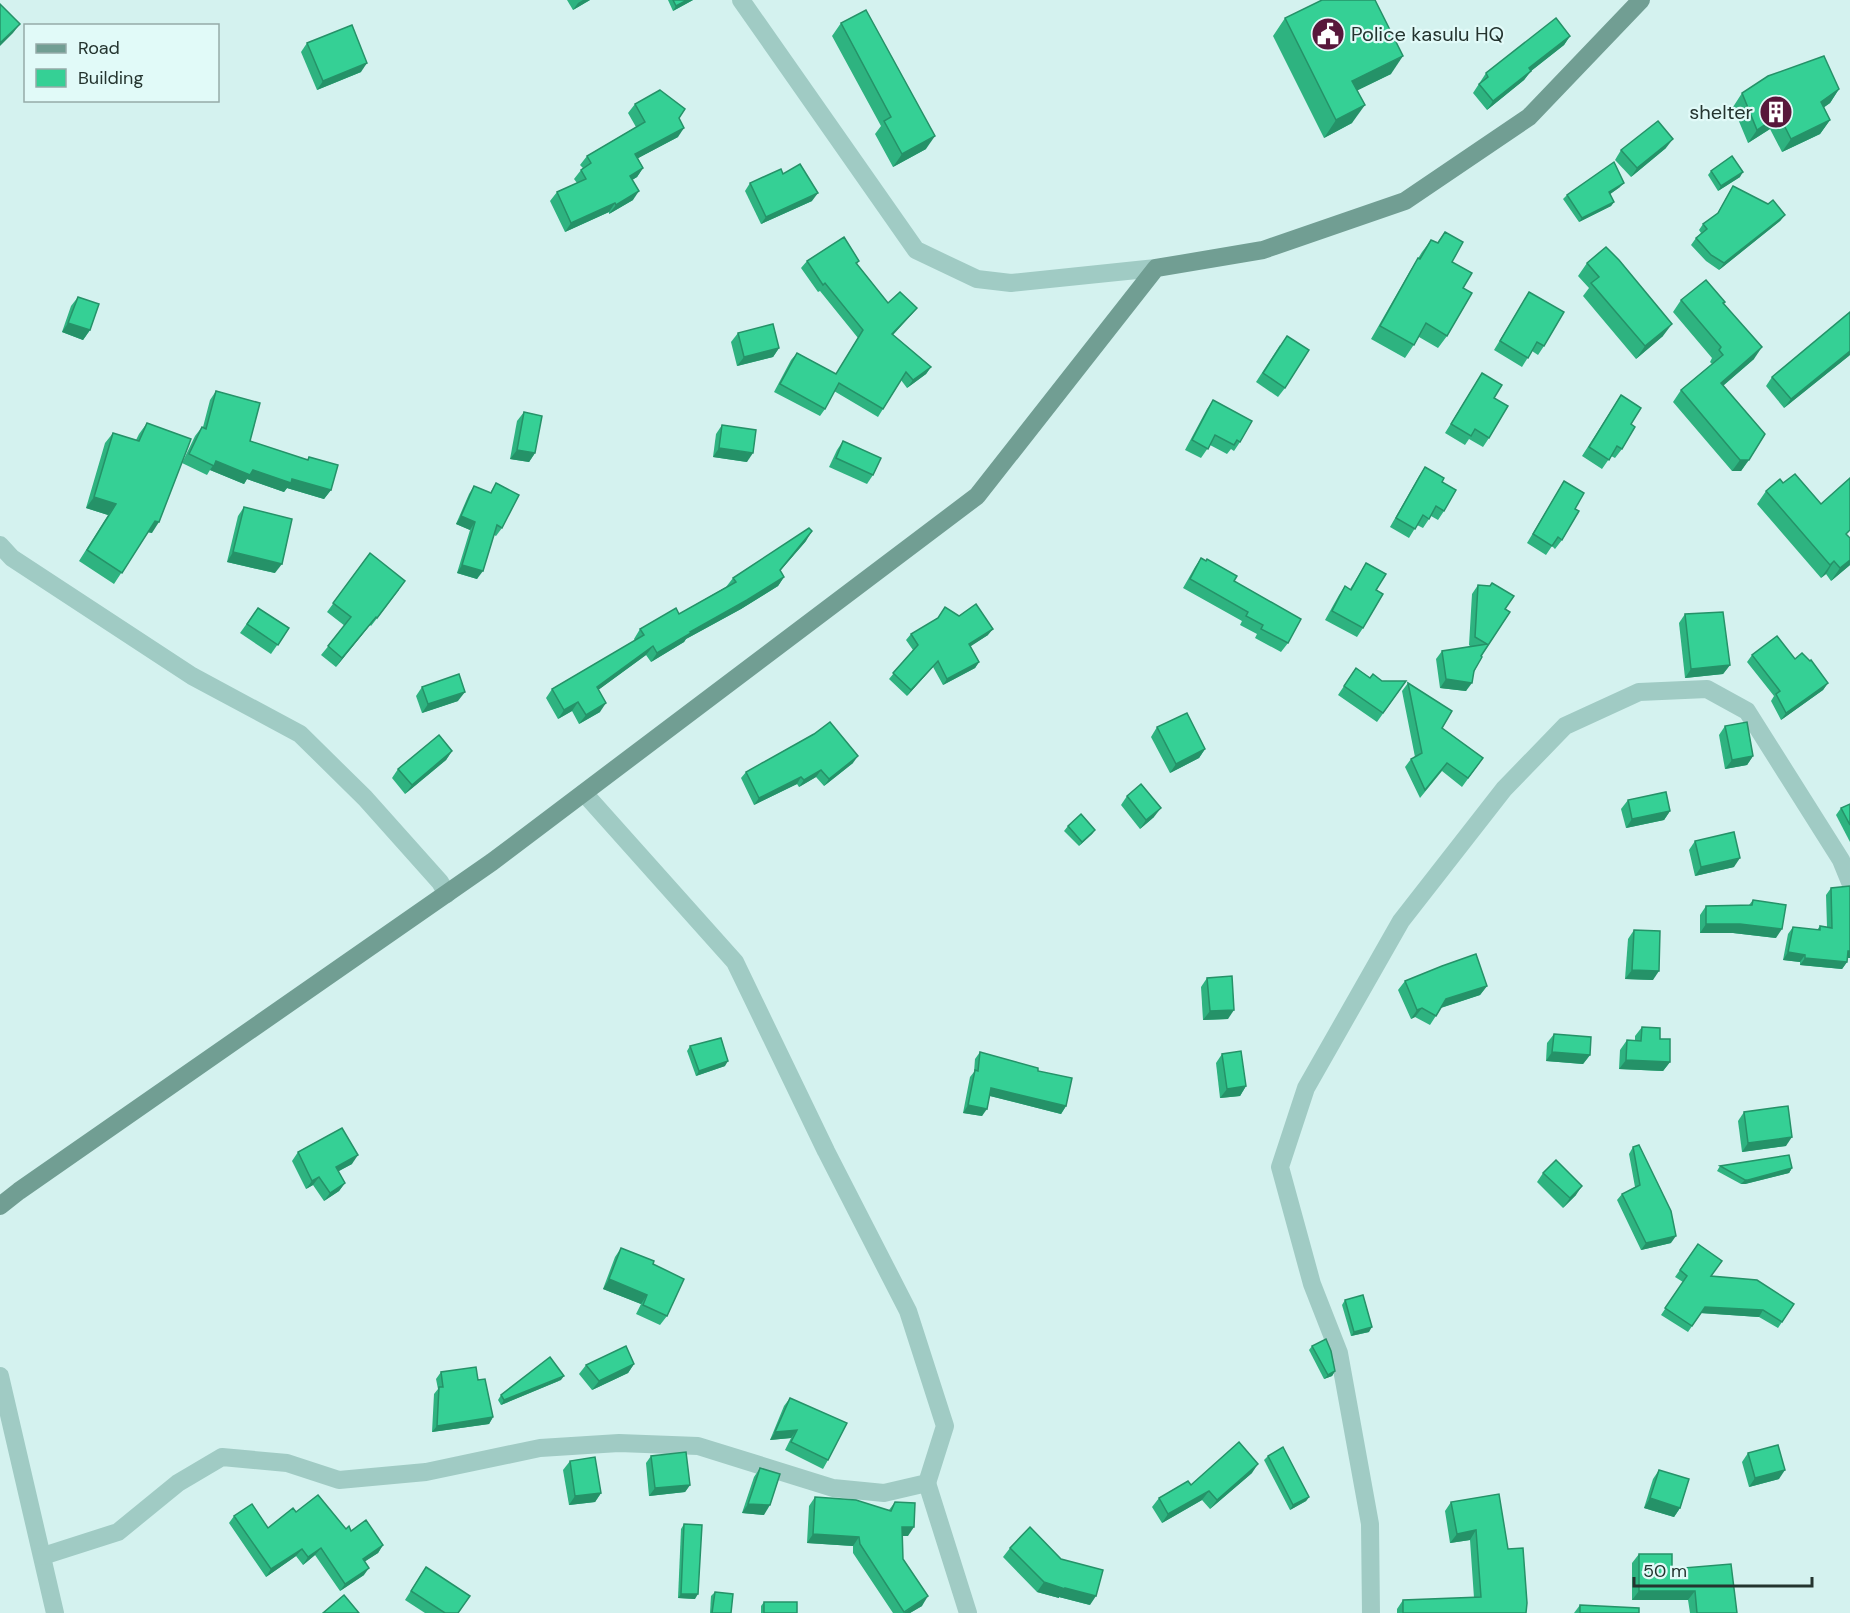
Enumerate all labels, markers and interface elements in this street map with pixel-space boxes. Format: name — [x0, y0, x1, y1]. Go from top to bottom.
public building icon: Police kasulu HQ — [1310, 16, 1346, 52]
place label: Police kasulu HQ — [1351, 21, 1504, 47]
legend — [24, 24, 219, 102]
text: Road — [78, 36, 120, 60]
text: Building — [78, 66, 143, 90]
building icon: shelter — [1758, 94, 1794, 130]
place label: shelter — [1689, 99, 1753, 125]
scale bar — [1634, 1550, 1812, 1588]
text: 50 m — [1643, 1559, 1687, 1583]

